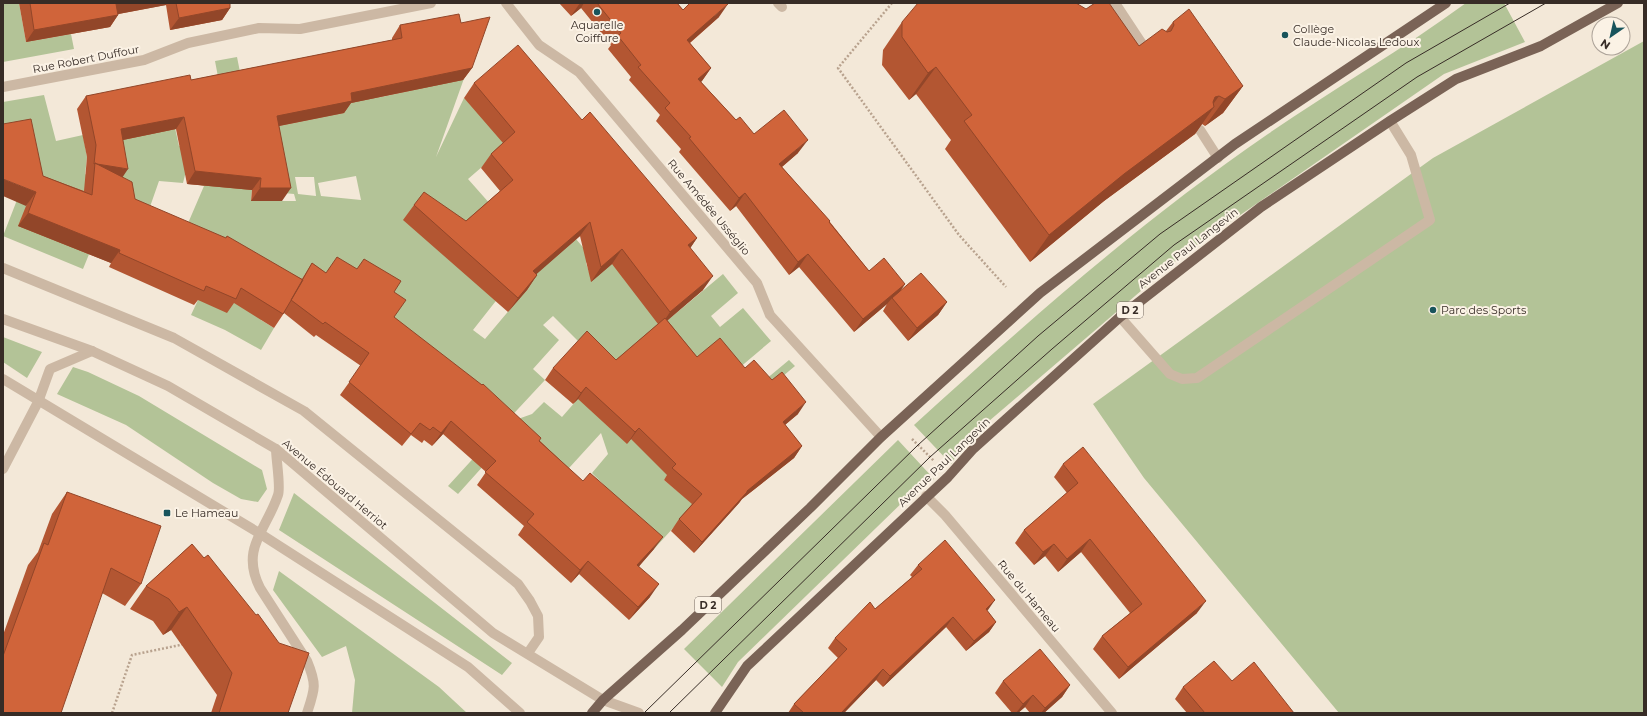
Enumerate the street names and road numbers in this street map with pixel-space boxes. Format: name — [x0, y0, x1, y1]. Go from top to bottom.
street label: Rue Robert Duffour — [32, 42, 140, 76]
street label: Rue Amédée Usséglio — [665, 156, 753, 258]
street label: Avenue Paul Langevin — [1135, 205, 1241, 291]
road number: D 2 — [1117, 302, 1143, 318]
street label: Avenue Paul Langevin — [895, 414, 993, 510]
street label: Avenue Édouard Herriot — [280, 436, 391, 532]
street label: Rue du Hameau — [995, 557, 1063, 635]
road number: D 2 — [695, 597, 721, 613]

